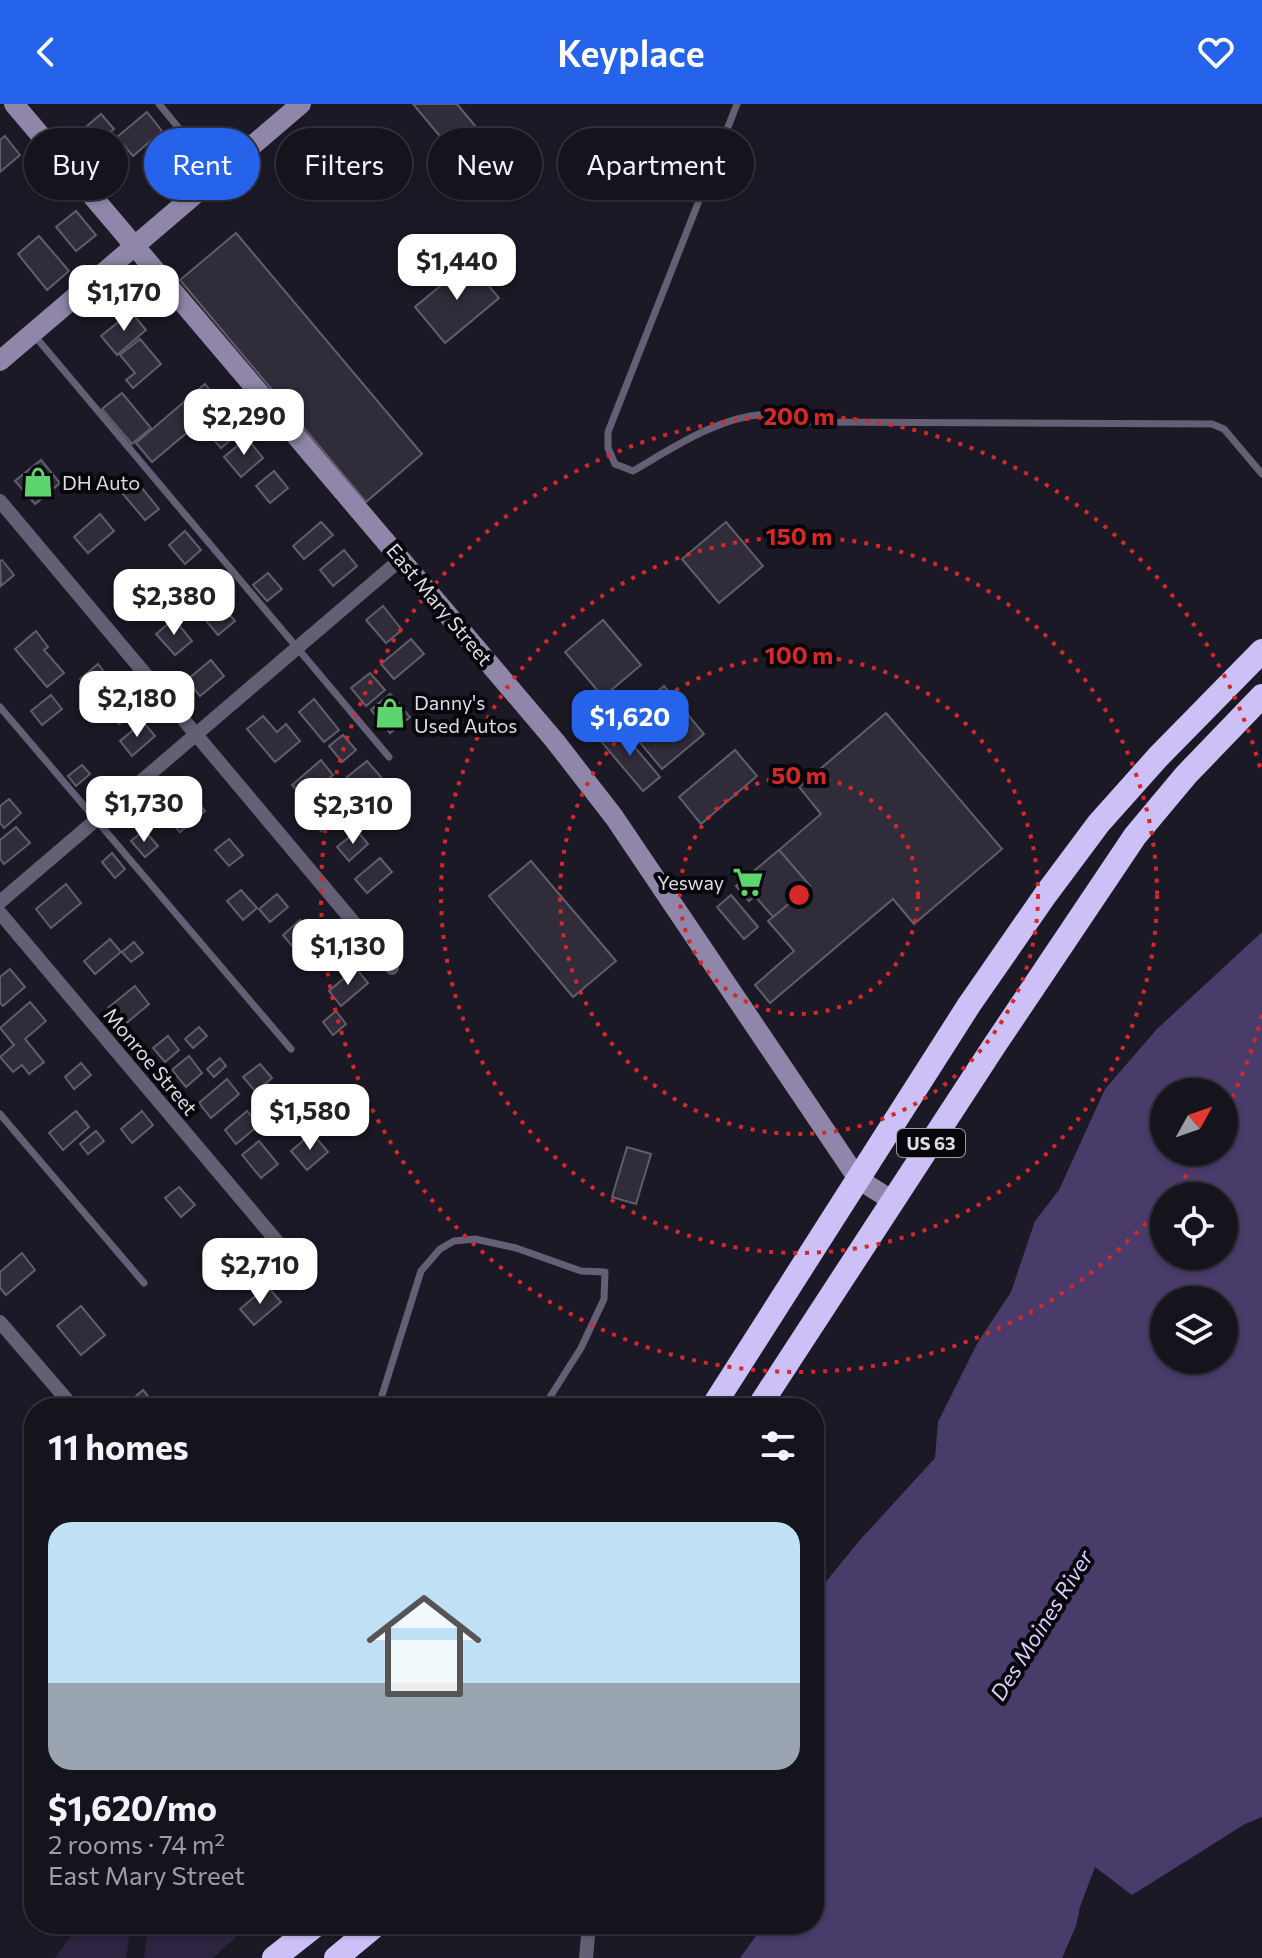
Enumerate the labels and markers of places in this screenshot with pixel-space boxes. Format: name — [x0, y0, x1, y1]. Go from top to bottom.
pin: $1,440 — [392, 234, 522, 302]
pin: $1,170 — [59, 265, 189, 333]
pin: $2,290 — [179, 389, 309, 457]
shop icon: DH Auto — [21, 465, 55, 499]
place label: DH Auto — [62, 470, 140, 494]
pin: $2,380 — [109, 569, 239, 637]
pin: $2,180 — [72, 671, 202, 739]
place label: Danny's Used Autos — [414, 690, 517, 737]
pin: $1,620 — [565, 690, 695, 758]
shop icon: Danny's Used Autos — [373, 696, 407, 730]
pin: $1,730 — [79, 776, 209, 844]
pin: $2,310 — [288, 778, 418, 846]
supermarket icon: Yesway — [731, 865, 765, 899]
place label: Yesway — [657, 870, 724, 894]
centre of rings — [785, 881, 813, 909]
pin: $1,130 — [283, 919, 413, 987]
pin: $1,580 — [245, 1084, 375, 1152]
pin: $2,710 — [195, 1238, 325, 1306]

